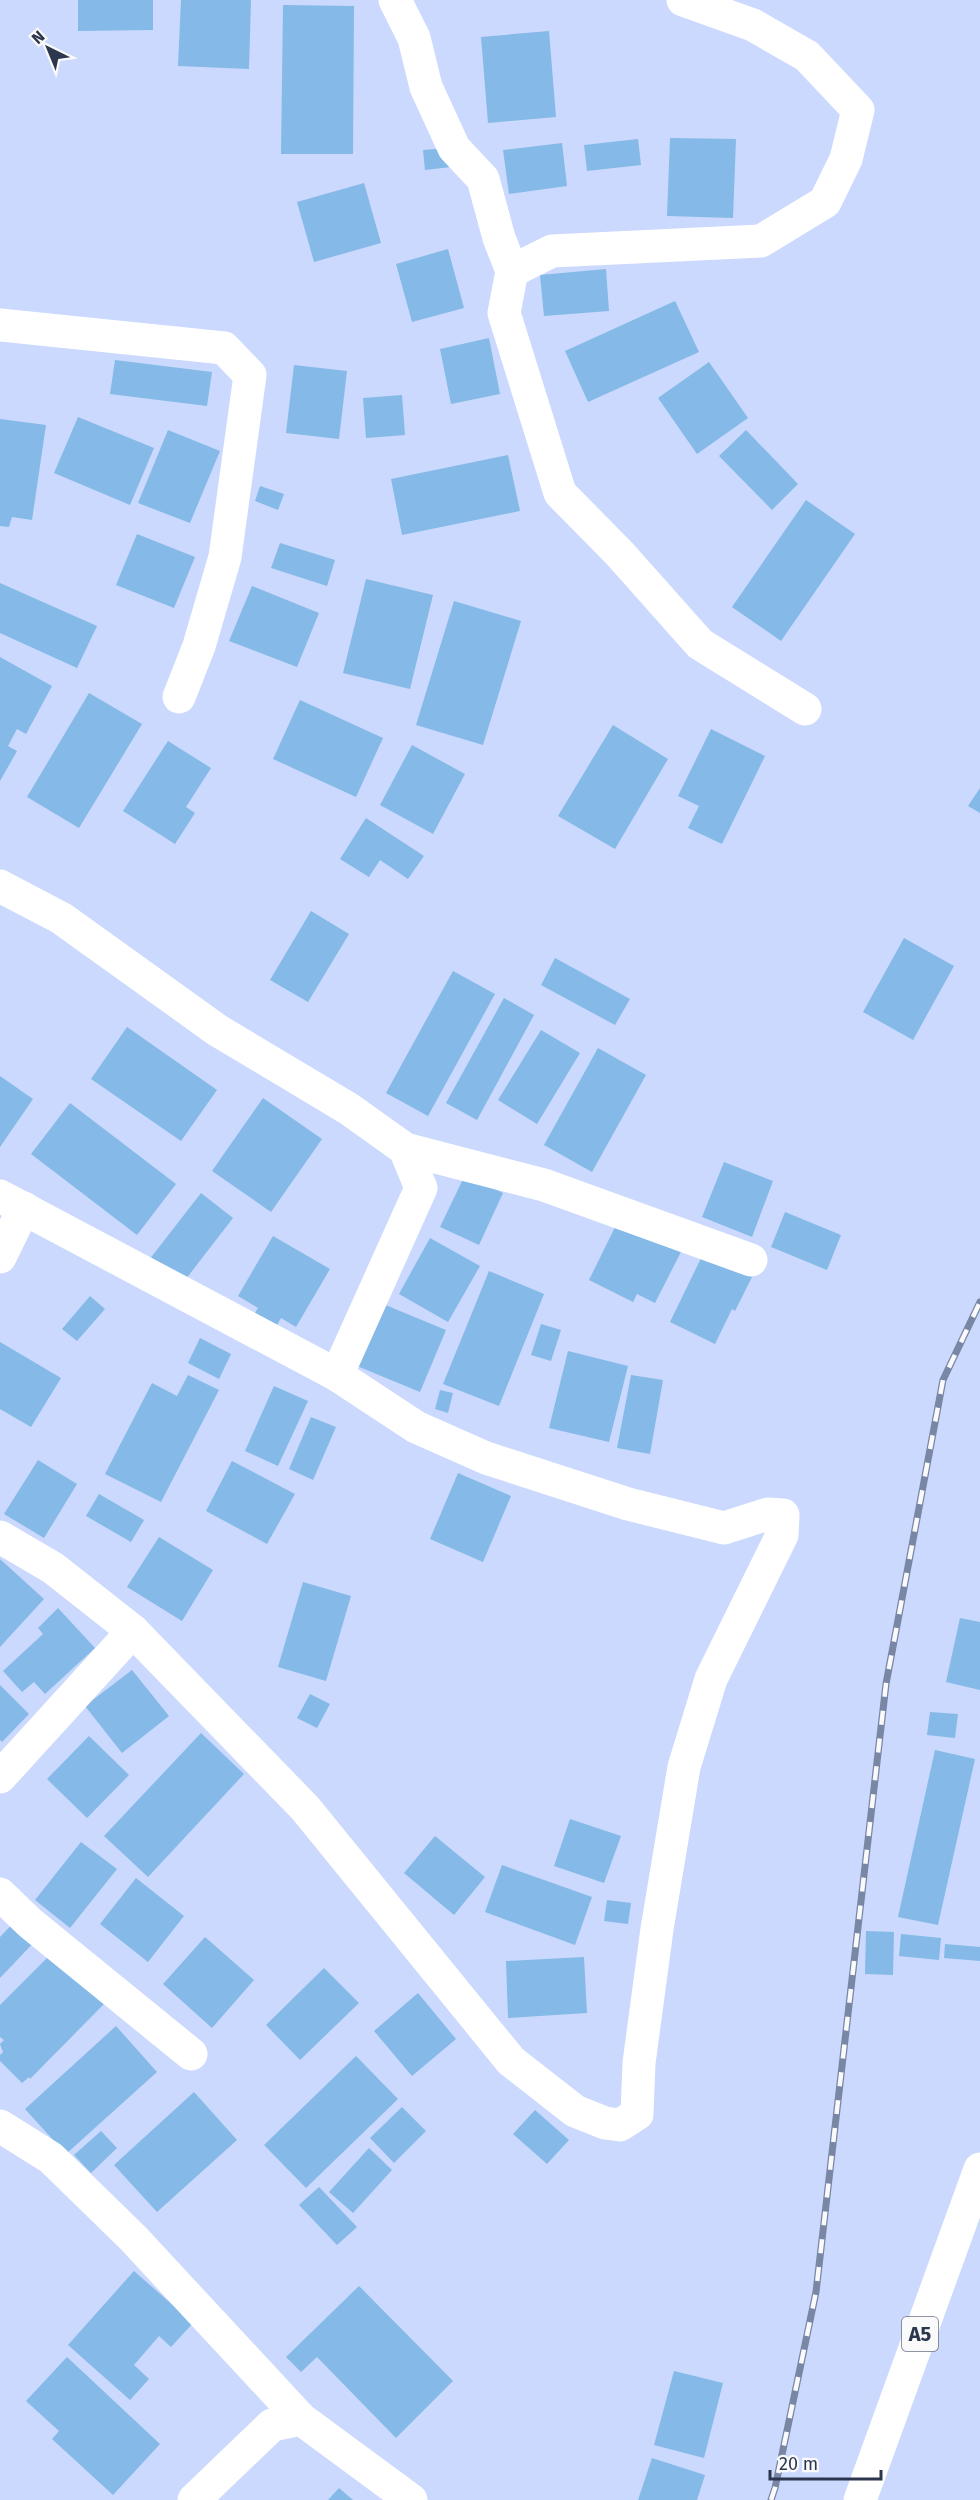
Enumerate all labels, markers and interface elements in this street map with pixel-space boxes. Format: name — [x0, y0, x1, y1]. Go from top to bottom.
north arrow — [18, 18, 78, 78]
text: N — [28, 27, 48, 48]
road number: A5 — [902, 2317, 938, 2351]
scale bar — [770, 2443, 881, 2481]
text: 20 m — [779, 2453, 818, 2475]

